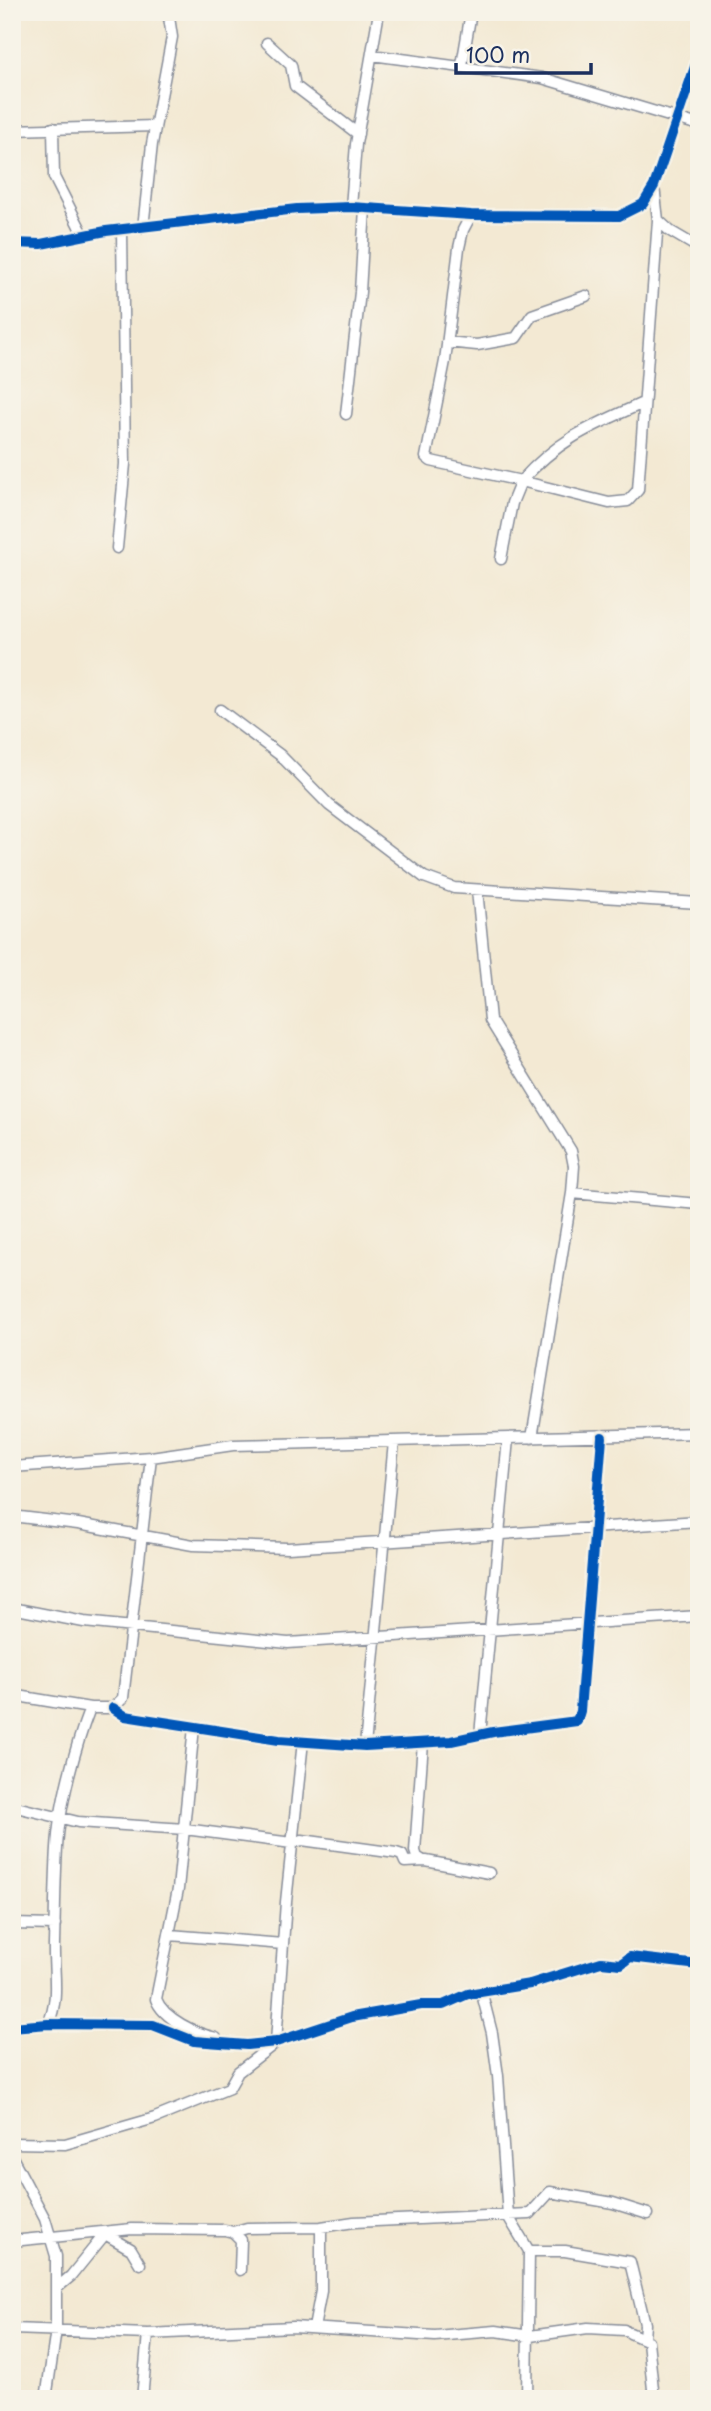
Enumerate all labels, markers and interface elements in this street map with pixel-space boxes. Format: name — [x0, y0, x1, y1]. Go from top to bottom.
scale bar — [456, 32, 590, 76]
text: 100 m — [466, 38, 530, 70]

